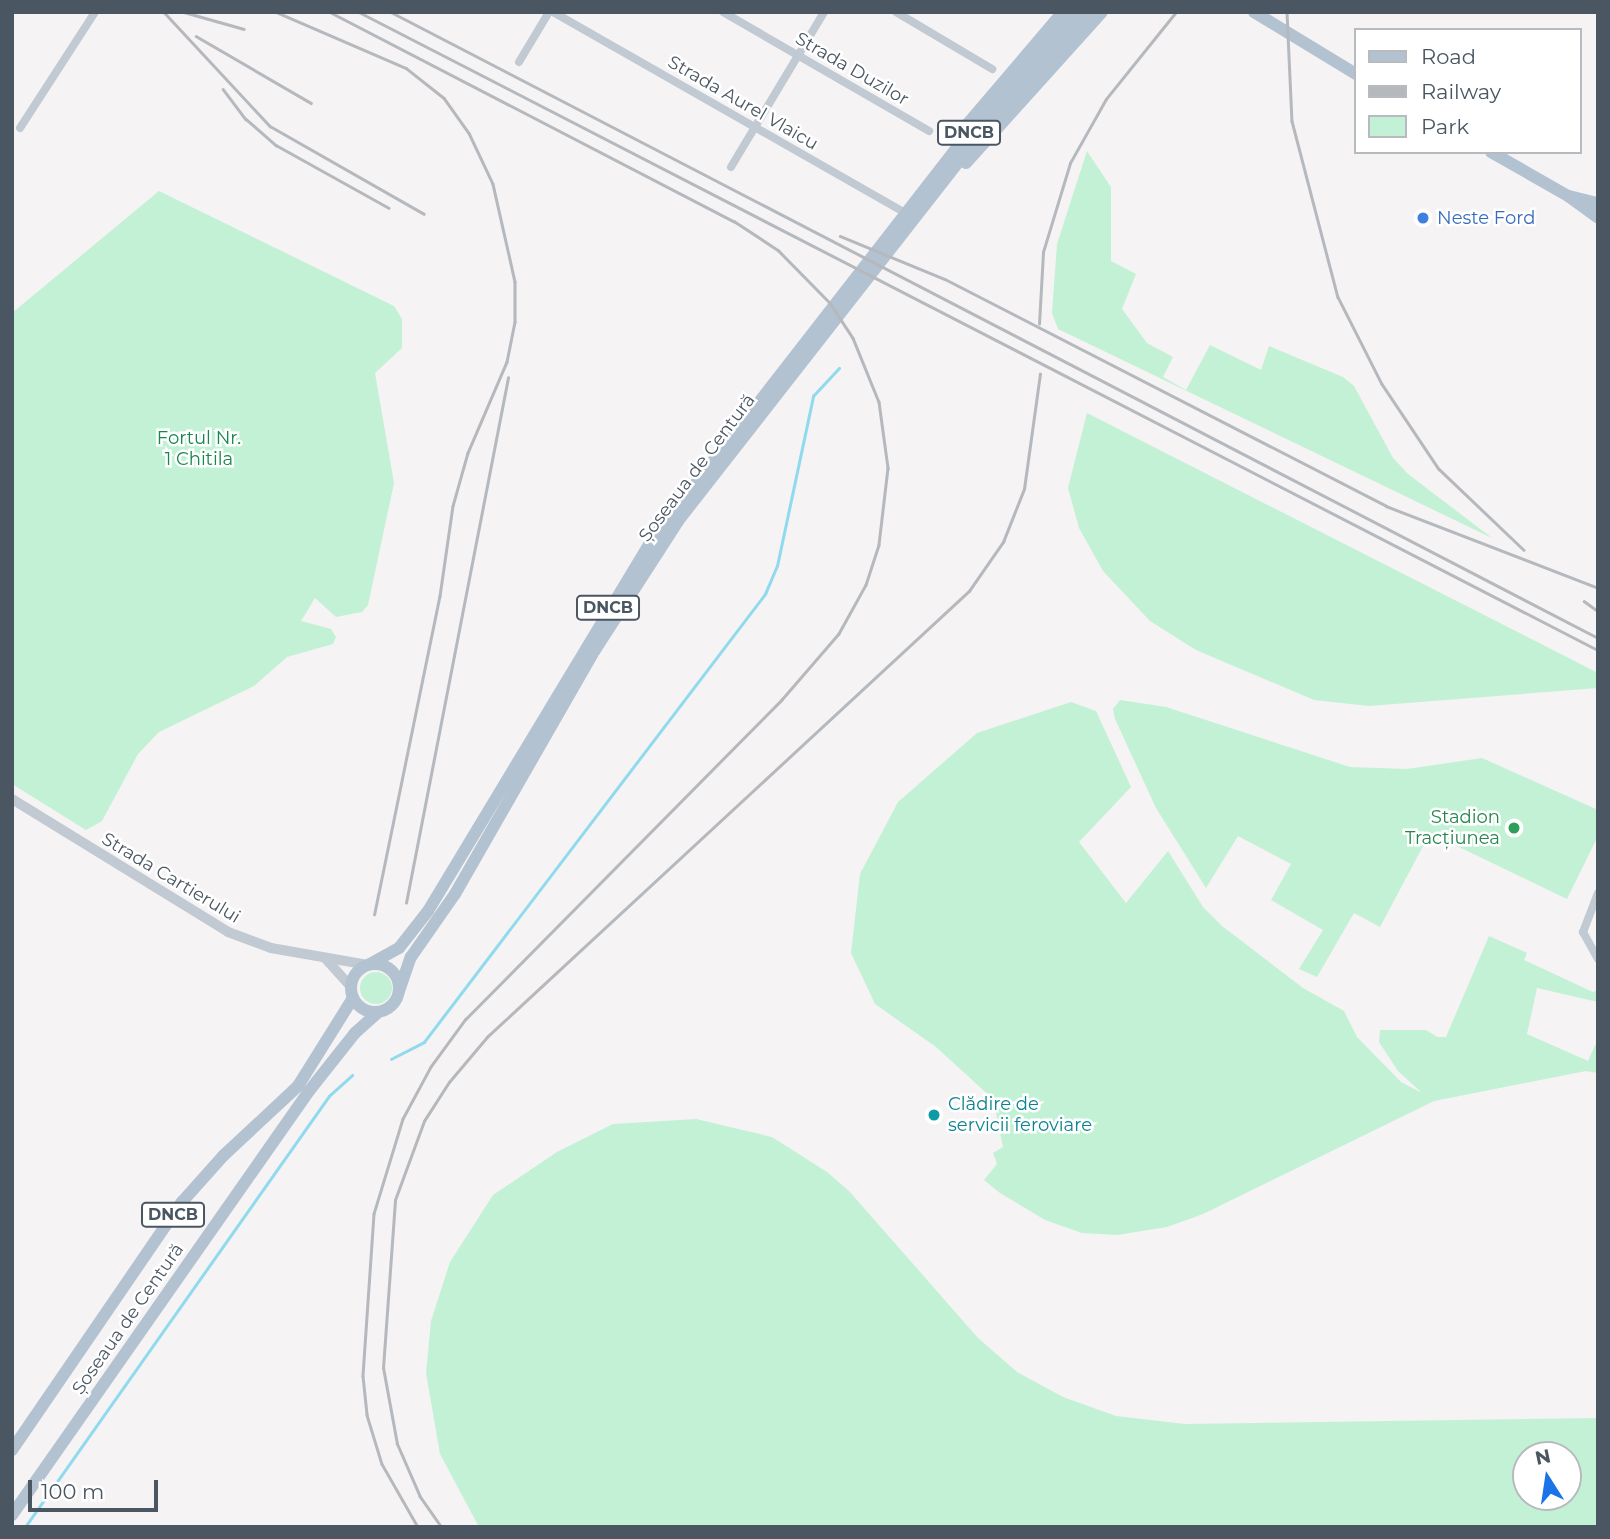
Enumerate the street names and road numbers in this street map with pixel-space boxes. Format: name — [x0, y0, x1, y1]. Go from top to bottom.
street label: Strada Duzilor — [791, 28, 913, 110]
street label: Strada Aurel Vlaicu — [664, 51, 822, 155]
road number: DNCB — [936, 120, 1002, 146]
street label: Șoseaua de Centură — [634, 390, 760, 546]
road number: DNCB — [575, 596, 641, 621]
street label: Strada Cartierului — [98, 828, 244, 928]
road number: DNCB — [140, 1203, 206, 1228]
street label: Șoseaua de Centură — [68, 1239, 188, 1399]

